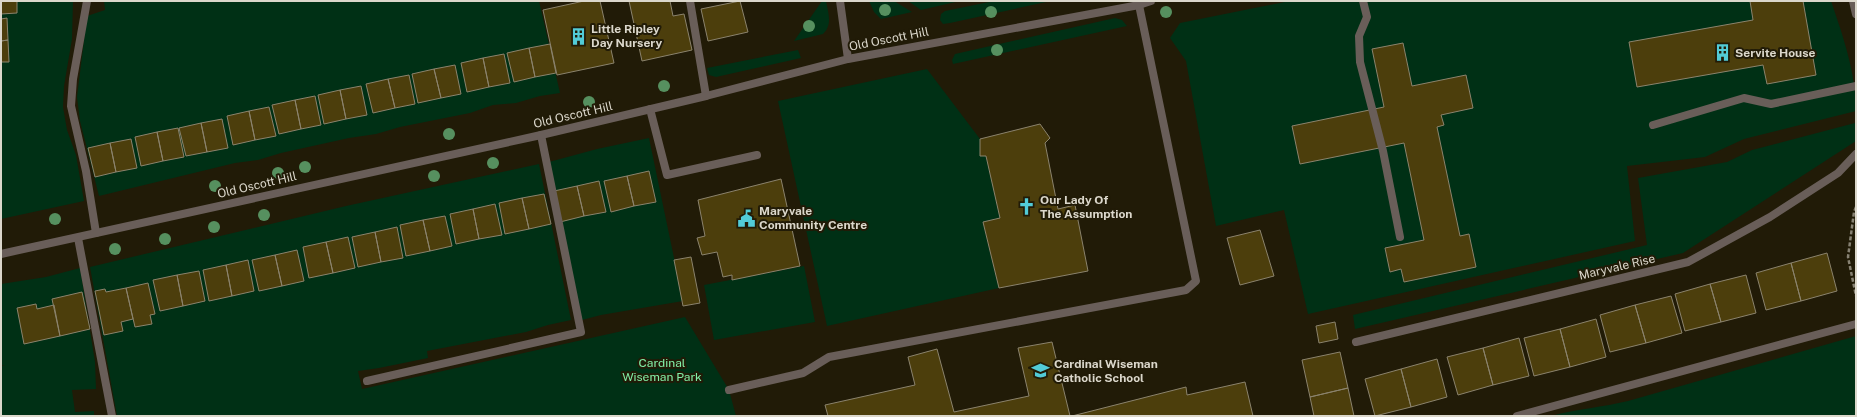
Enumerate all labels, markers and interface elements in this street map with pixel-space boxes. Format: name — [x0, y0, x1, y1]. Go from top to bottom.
place label: Little Ripley Day Nursery — [591, 22, 662, 50]
street label: Old Oscott Hill — [848, 24, 930, 54]
building icon: Little Ripley Day Nursery — [568, 26, 588, 46]
building icon: Servite House — [1712, 43, 1732, 63]
place label: Servite House — [1735, 46, 1815, 60]
street label: Old Oscott Hill — [532, 99, 614, 131]
street label: Old Oscott Hill — [216, 169, 298, 201]
place label: Our Lady Of The Assumption — [1040, 193, 1132, 221]
church icon: Our Lady Of The Assumption — [1017, 197, 1037, 217]
place label: Maryvale Community Centre — [759, 204, 867, 232]
public building icon: Maryvale Community Centre — [736, 208, 756, 228]
street label: Maryvale Rise — [1577, 251, 1657, 283]
park label: Cardinal Wiseman Park — [622, 356, 702, 384]
place label: Cardinal Wiseman Catholic School — [1054, 357, 1158, 385]
school or university icon: Cardinal Wiseman Catholic School — [1031, 361, 1051, 381]

